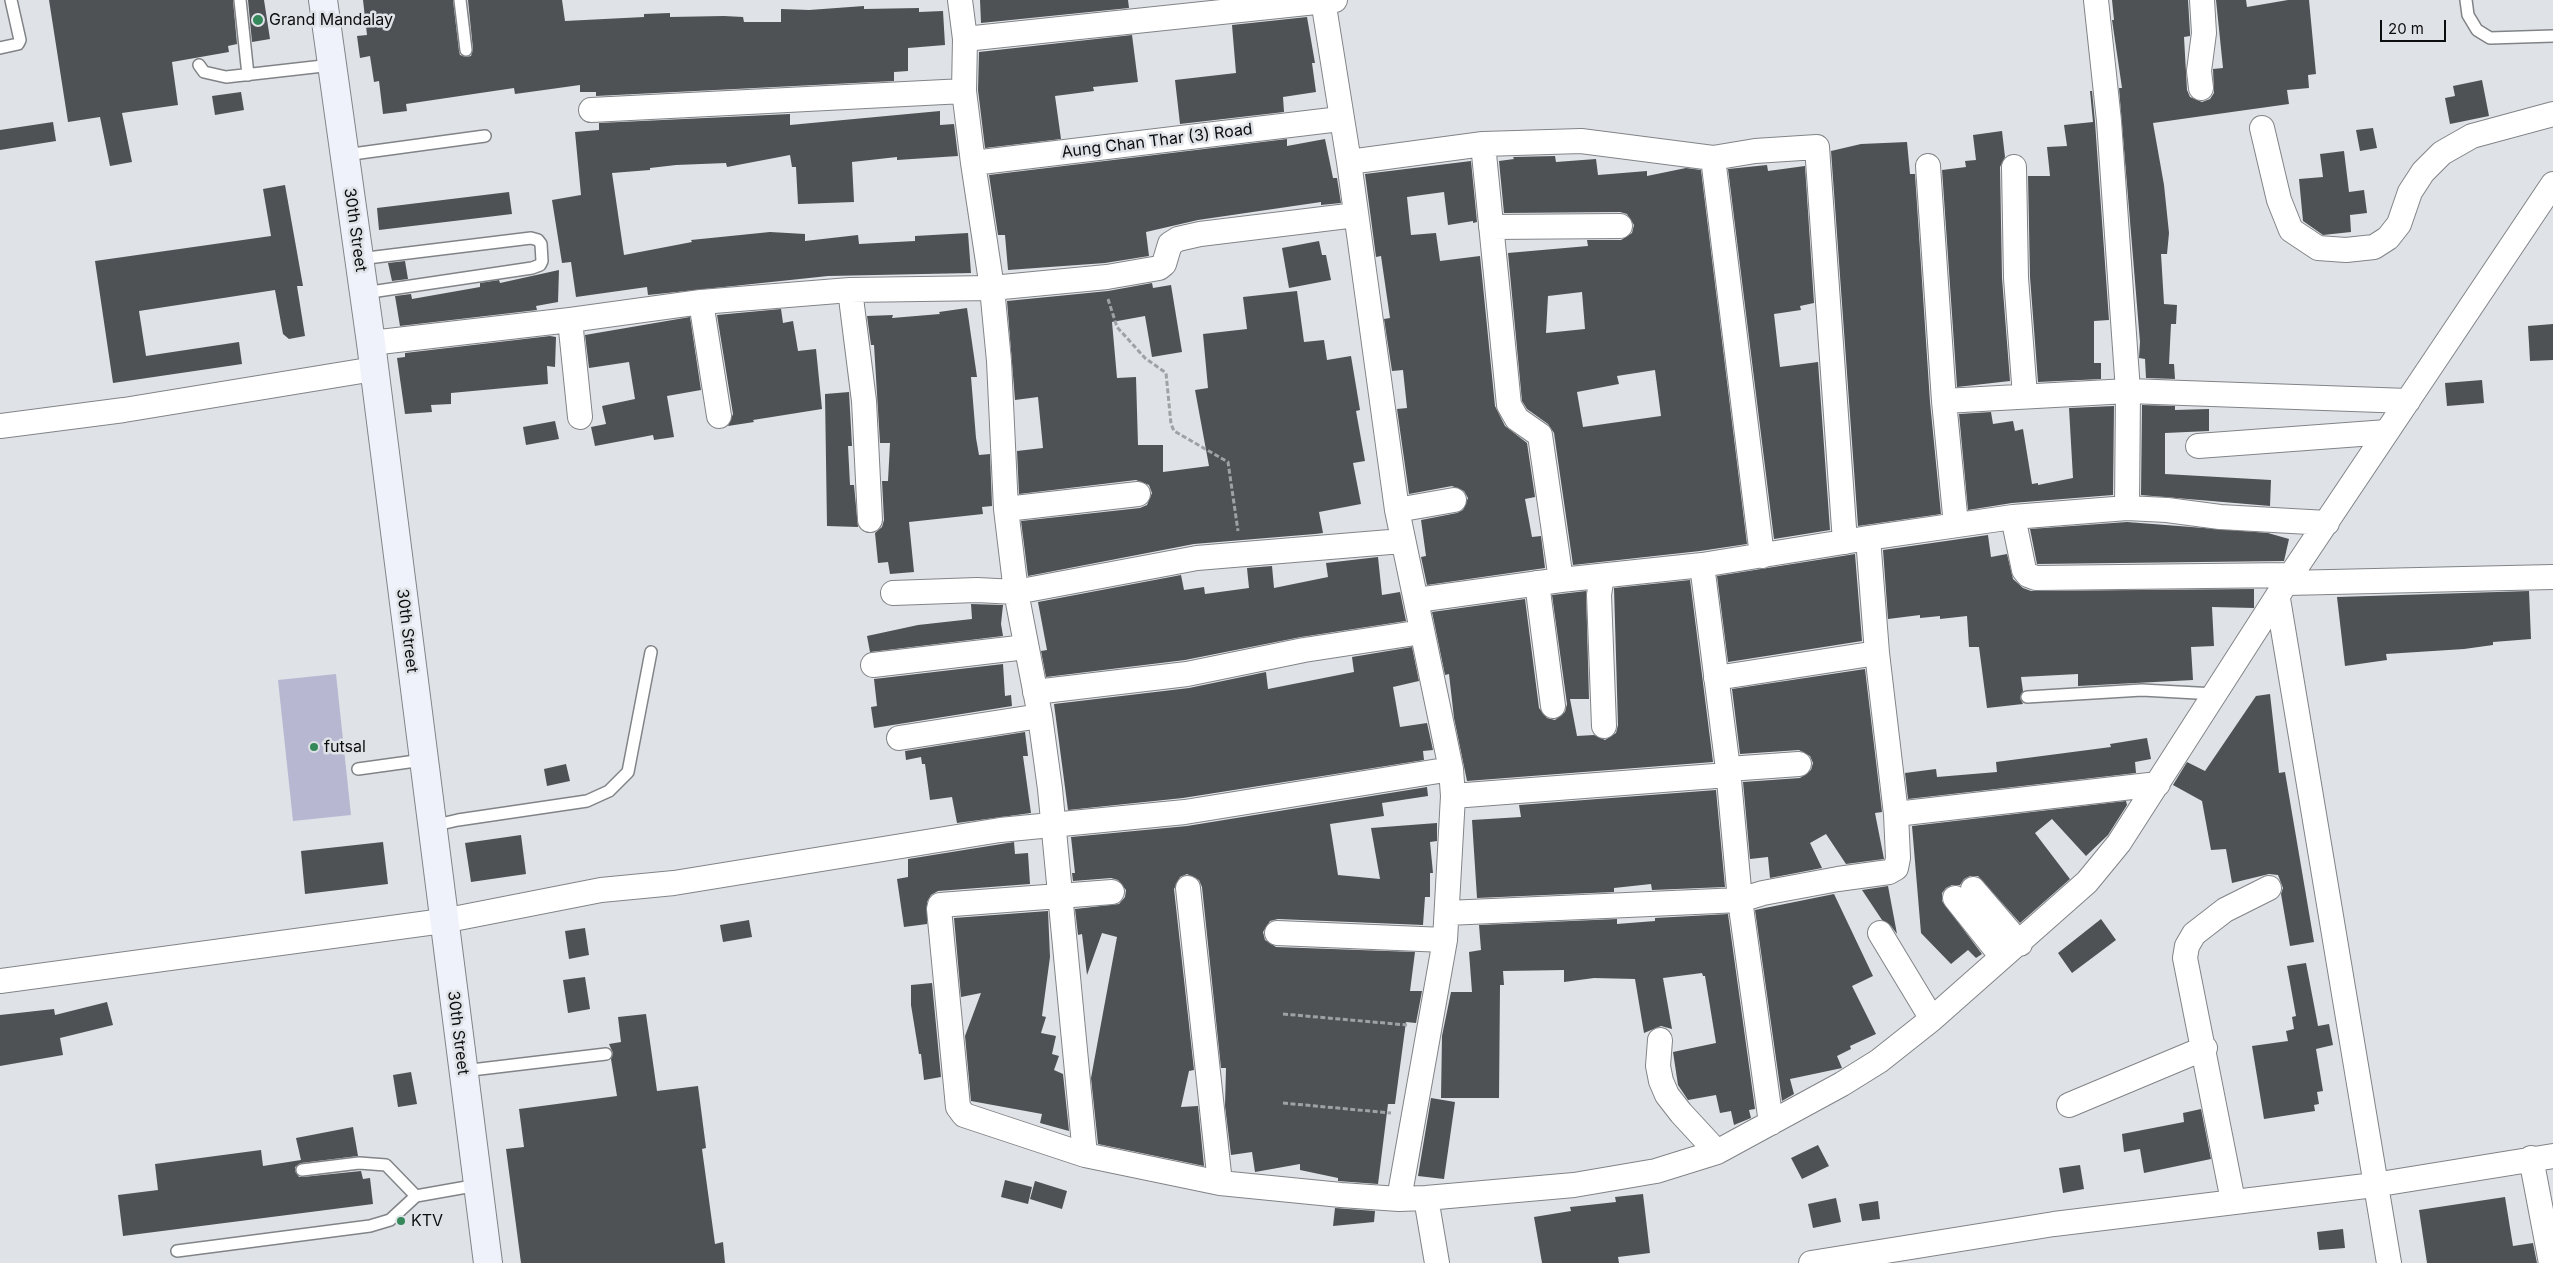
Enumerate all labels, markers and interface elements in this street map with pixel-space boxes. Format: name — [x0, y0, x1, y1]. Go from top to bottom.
place label: Grand Mandalay — [269, 10, 393, 30]
scale bar — [2383, 10, 2449, 42]
marker: Grand Mandalay — [251, 13, 265, 27]
text: 20 m — [2388, 19, 2424, 38]
street label: Aung Chan Thar (3) Road — [1060, 120, 1254, 162]
street label: 30th Street — [340, 187, 370, 273]
street label: 30th Street — [392, 588, 422, 674]
place label: futsal — [324, 737, 366, 757]
marker: futsal — [308, 741, 320, 753]
street label: 30th Street — [443, 990, 473, 1076]
place label: KTV — [411, 1211, 443, 1231]
marker: KTV — [395, 1215, 407, 1227]

